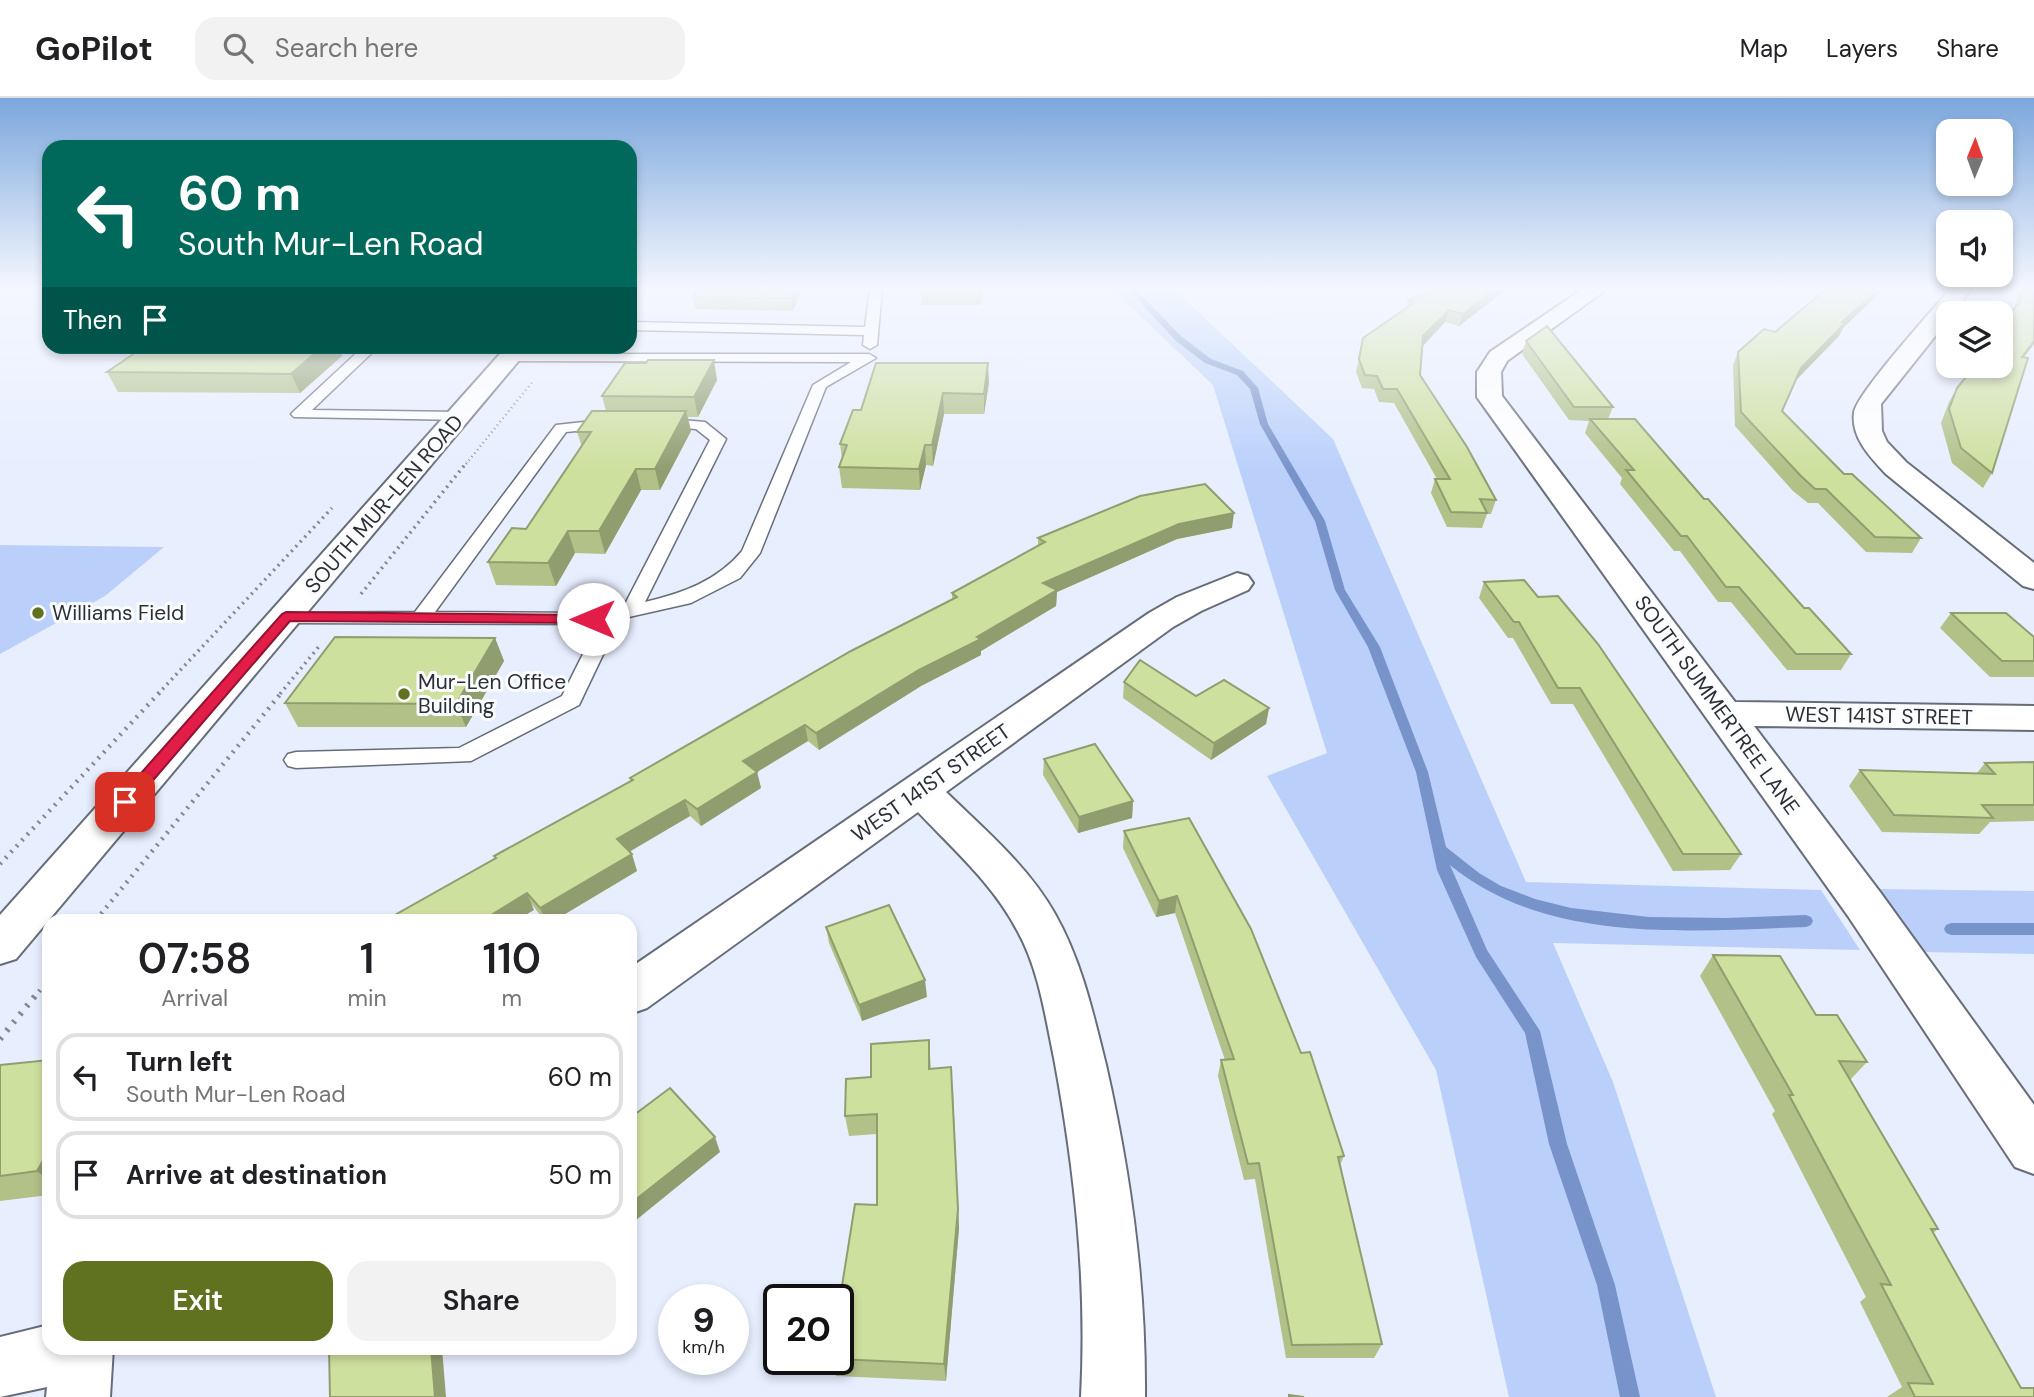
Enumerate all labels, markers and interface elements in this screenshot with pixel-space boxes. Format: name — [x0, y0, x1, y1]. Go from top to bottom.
search box — [195, 17, 685, 80]
text: GoPilot — [35, 27, 153, 70]
icon: search — [219, 29, 257, 67]
text: Search here — [275, 31, 418, 65]
text: Map — [1740, 33, 1788, 64]
text: Layers — [1826, 33, 1898, 64]
text: Share — [1936, 33, 1999, 64]
north arrow — [1936, 119, 2012, 196]
map controls — [1936, 119, 2013, 378]
text: 60 m — [178, 161, 301, 225]
icon: left — [63, 168, 154, 259]
button: sound — [1936, 210, 2013, 287]
text: South Mur-Len Road — [178, 223, 483, 265]
icon: arrive — [136, 301, 174, 339]
button: layers — [1936, 301, 2013, 378]
text: Then — [63, 303, 122, 337]
street label: SOUTH MUR-LEN ROAD — [299, 409, 469, 599]
position arrow — [556, 582, 630, 656]
street label: SOUTH SUMMERTREE LANE — [1628, 590, 1806, 820]
place label: Williams Field — [52, 599, 184, 627]
marker: Williams Field — [30, 605, 46, 621]
place label: Mur-Len Office Building — [418, 668, 566, 720]
marker: Mur-Len Office Building — [396, 686, 412, 702]
street label: WEST 141ST STREET — [1785, 700, 1973, 732]
street label: WEST 141ST STREET — [846, 717, 1016, 848]
pin — [95, 772, 155, 832]
icon: arrive — [106, 783, 144, 821]
text: 07:58 — [138, 931, 252, 986]
text: 1 — [360, 931, 374, 986]
text: 110 — [483, 931, 541, 986]
text: Arrival — [161, 983, 228, 1013]
text: min — [347, 983, 387, 1013]
text: m — [502, 983, 522, 1013]
text: Turn left — [126, 1045, 233, 1079]
icon: left — [67, 1058, 105, 1096]
text: 60 m — [548, 1060, 612, 1094]
text: South Mur-Len Road — [126, 1079, 346, 1109]
icon: arrive — [67, 1156, 105, 1194]
text: Arrive at destination — [126, 1158, 387, 1192]
text: 50 m — [548, 1158, 612, 1192]
button: Exit — [63, 1261, 333, 1341]
button: Share — [347, 1261, 616, 1341]
speed limit sign: 20 — [763, 1284, 854, 1375]
text: 9 — [692, 1297, 715, 1343]
text: km/h — [682, 1335, 725, 1359]

